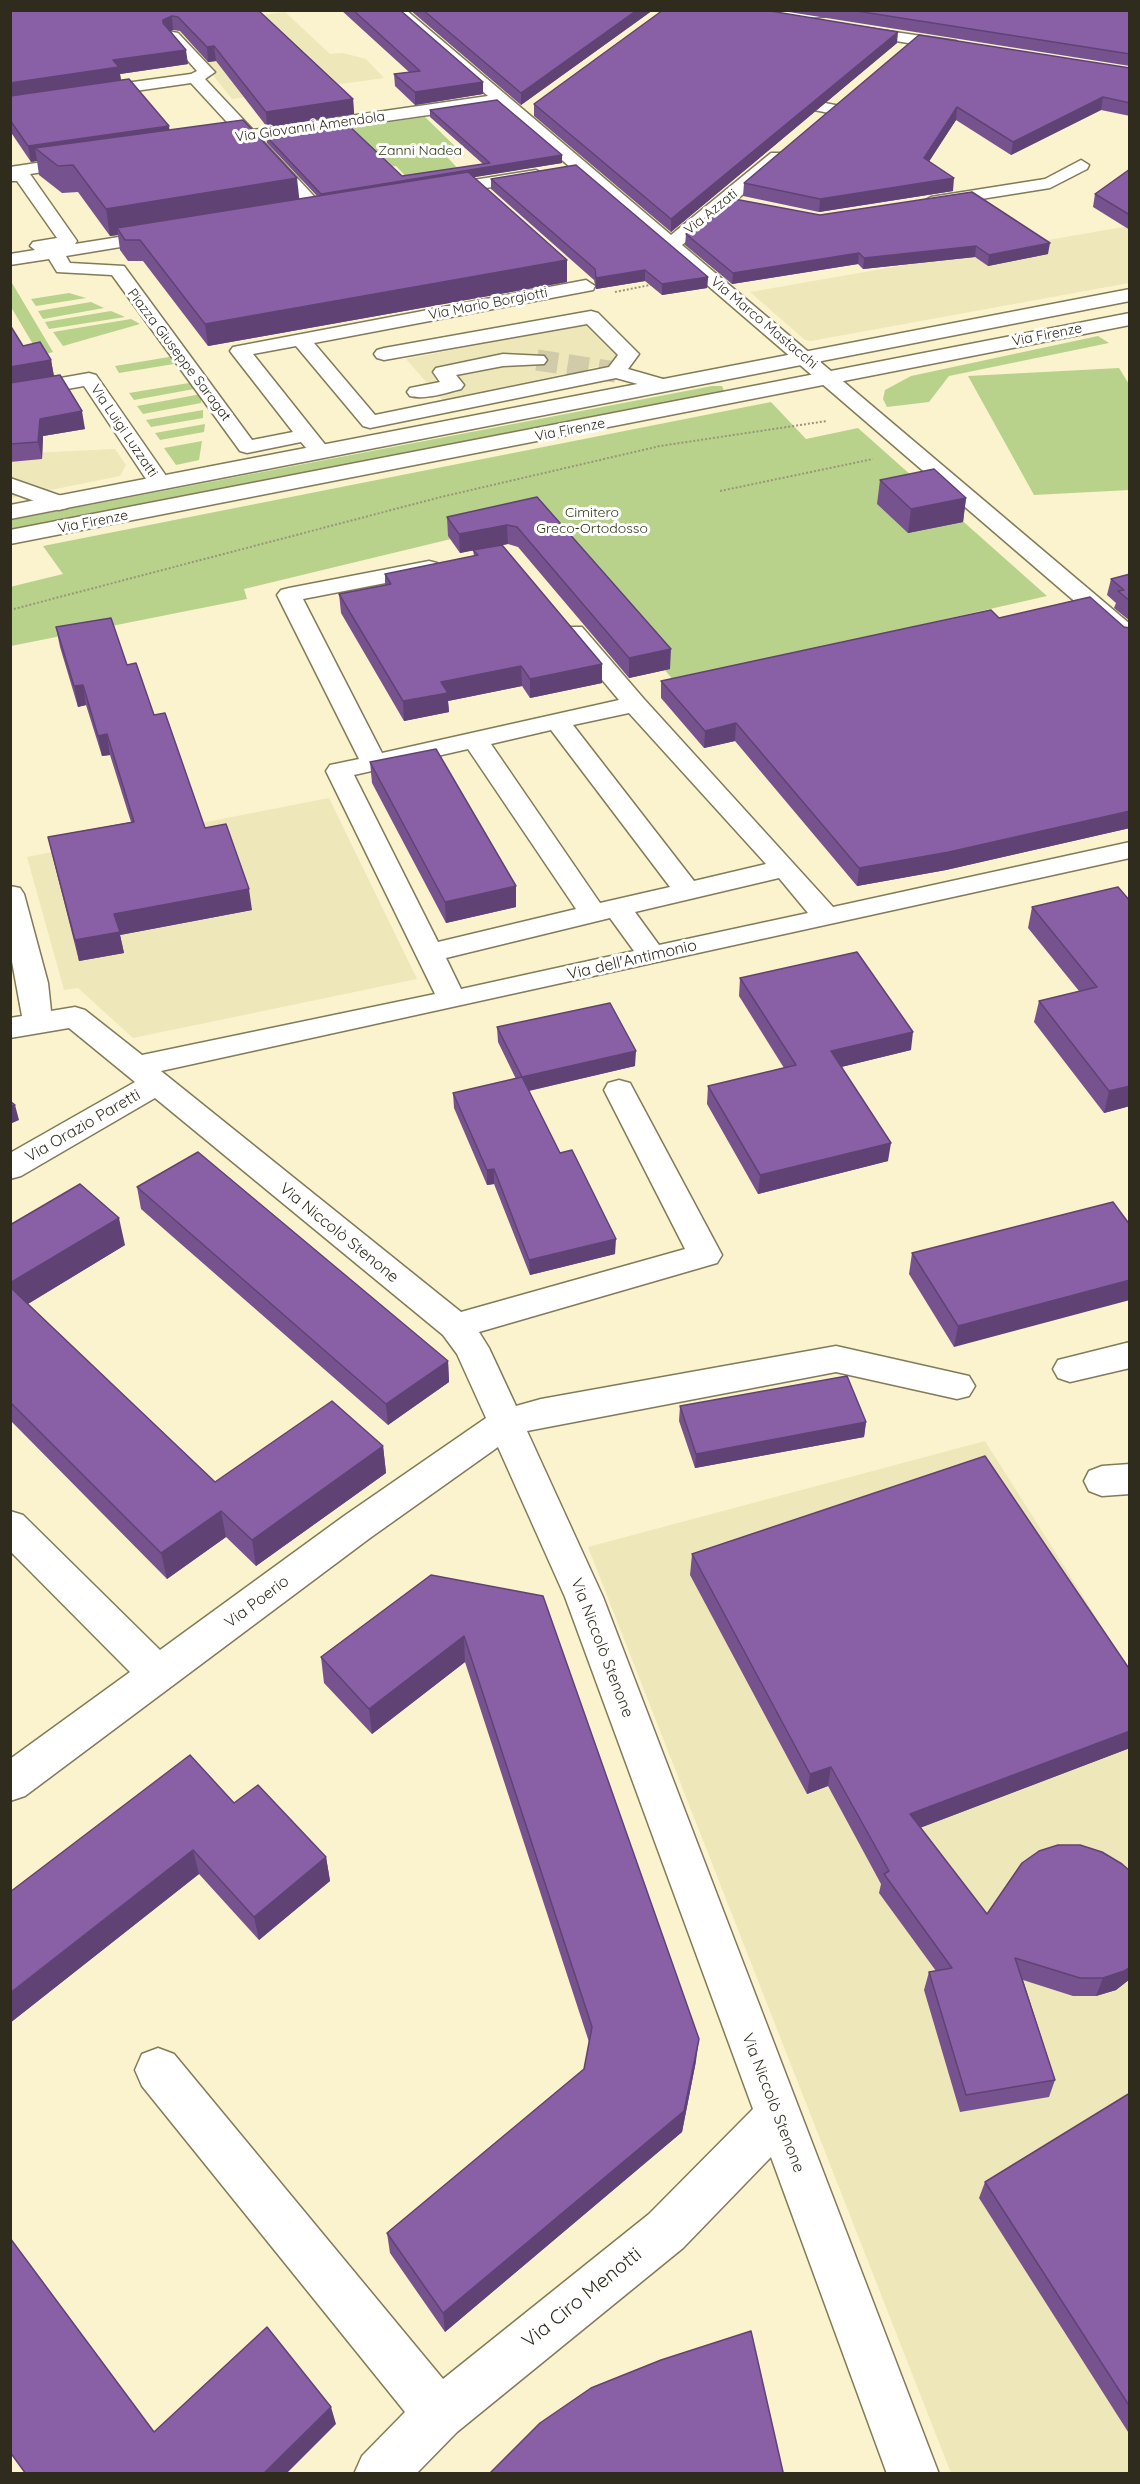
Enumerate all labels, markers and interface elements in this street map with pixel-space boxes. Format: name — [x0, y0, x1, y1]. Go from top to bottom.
street label: Via Giovanni Amendola — [234, 108, 386, 146]
park label: Zanni Nadea — [378, 143, 462, 159]
street label: Via Azzati — [681, 186, 741, 238]
street label: Via Marco Mastacchi — [707, 273, 821, 373]
street label: Via Mario Borgiotti — [427, 284, 549, 324]
street label: Piazza Giuseppe Saragat — [124, 286, 234, 424]
street label: Via Firenze — [1011, 320, 1083, 350]
street label: Via Luigi Luzzatti — [87, 381, 161, 481]
street label: Via Firenze — [534, 415, 606, 445]
park label: Cimitero Greco-Ortodosso — [536, 505, 648, 538]
street label: Via Firenze — [57, 507, 129, 537]
street label: Via dell'Antimonio — [565, 936, 699, 984]
street label: Via Orazio Paretti — [22, 1085, 144, 1167]
street label: Via Niccolò Stenone — [276, 1179, 402, 1287]
street label: Via Poerio — [221, 1572, 293, 1632]
street label: Via Niccolò Stenone — [567, 1576, 637, 1720]
street label: Via Niccolò Stenone — [738, 2031, 808, 2175]
street label: Via Ciro Menotti — [517, 2243, 647, 2353]

